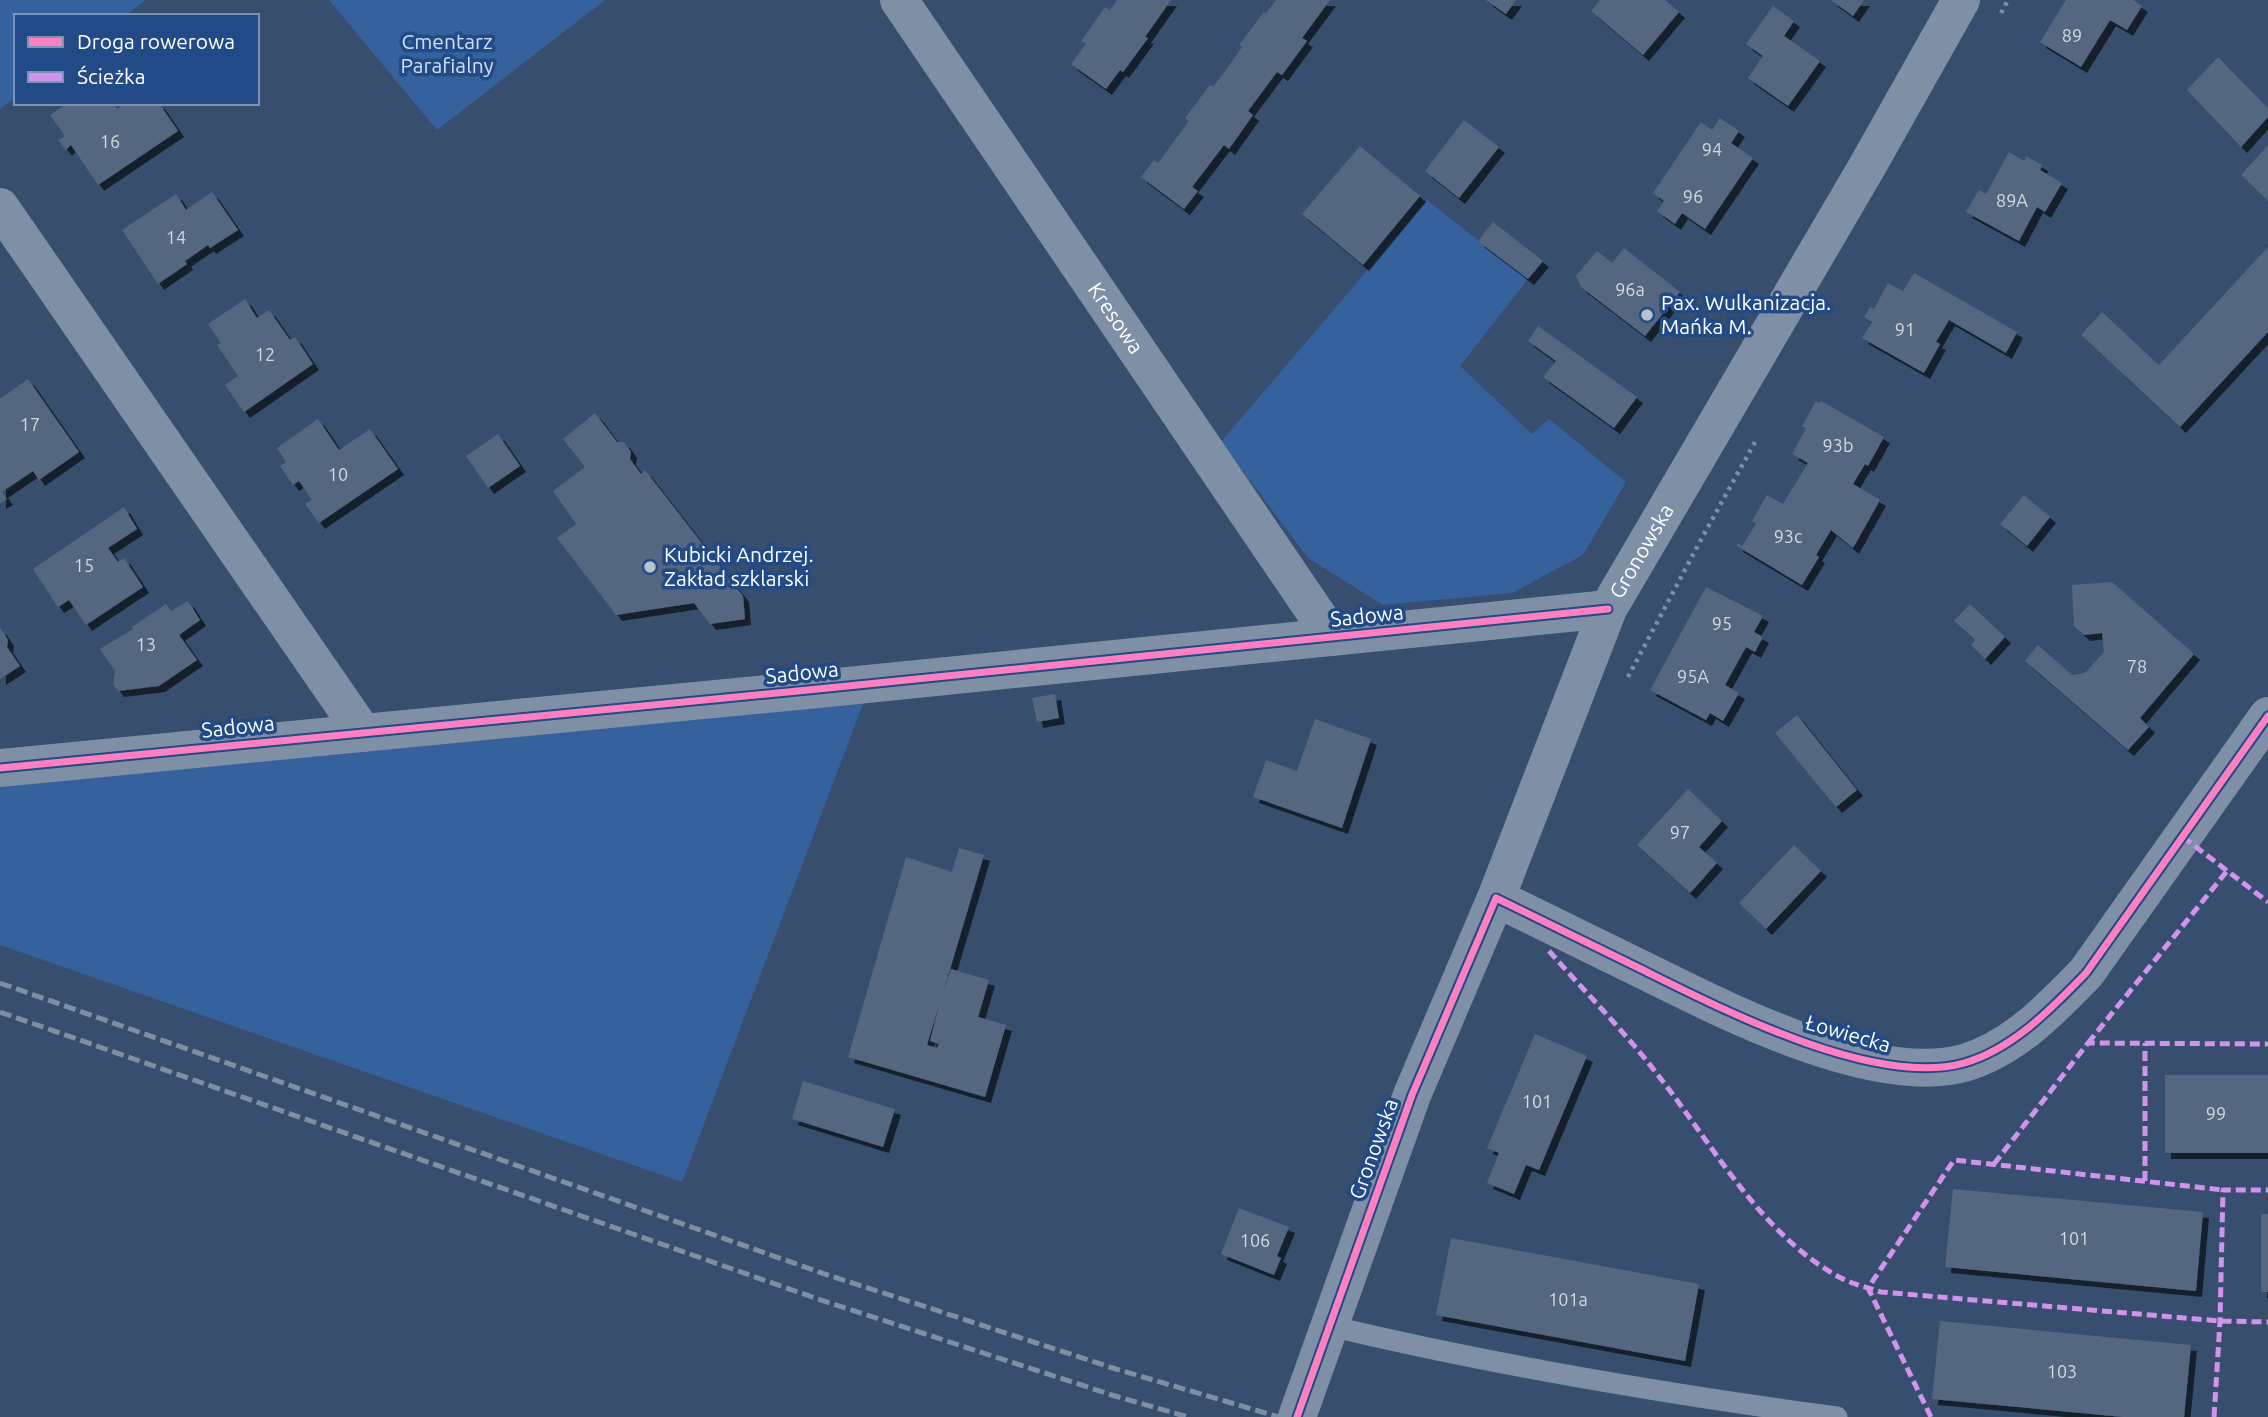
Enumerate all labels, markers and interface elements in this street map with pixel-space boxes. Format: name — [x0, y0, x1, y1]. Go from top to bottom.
legend — [14, 14, 259, 105]
house number: 89 — [2062, 25, 2082, 45]
text: Droga rowerowa — [77, 29, 235, 53]
park label: Cmentarz Parafialny — [400, 29, 494, 77]
text: Ścieżka — [77, 64, 146, 88]
house number: 16 — [100, 131, 120, 151]
house number: 94 — [1702, 139, 1722, 159]
house number: 96 — [1683, 186, 1703, 206]
house number: 89A — [1996, 190, 2028, 210]
house number: 14 — [166, 227, 186, 247]
street label: Kresowa — [1084, 278, 1149, 358]
house number: 96a — [1615, 279, 1645, 299]
place label: Pax. Wulkanizacja. Mańka M. — [1661, 290, 1831, 338]
marker: Pax. Wulkanizacja. Mańka M. — [1639, 307, 1655, 323]
house number: 91 — [1895, 319, 1915, 339]
house number: 12 — [255, 344, 275, 364]
house number: 17 — [20, 414, 40, 434]
house number: 93b — [1823, 435, 1853, 455]
house number: 10 — [328, 464, 348, 484]
street label: Gronowska — [1604, 499, 1678, 602]
house number: 93c — [1774, 526, 1802, 546]
place label: Kubicki Andrzej. Zakład szklarski — [664, 542, 814, 590]
house number: 15 — [74, 555, 94, 575]
marker: Kubicki Andrzej. Zakład szklarski — [642, 559, 658, 575]
street label: Sadowa — [1329, 599, 1405, 631]
house number: 95 — [1712, 613, 1732, 633]
house number: 13 — [136, 634, 156, 654]
street label: Sadowa — [764, 656, 840, 688]
house number: 78 — [2127, 656, 2147, 676]
house number: 95A — [1677, 666, 1709, 686]
street label: Sadowa — [200, 710, 276, 742]
house number: 97 — [1670, 822, 1690, 842]
street label: Łowiecka — [1803, 1009, 1894, 1057]
house number: 101 — [1522, 1091, 1552, 1111]
street label: Gronowska — [1344, 1095, 1402, 1202]
house number: 99 — [2206, 1103, 2226, 1123]
house number: 101 — [2059, 1228, 2089, 1248]
house number: 106 — [1240, 1230, 1270, 1250]
house number: 101a — [1548, 1289, 1588, 1309]
house number: 103 — [2047, 1361, 2077, 1381]

